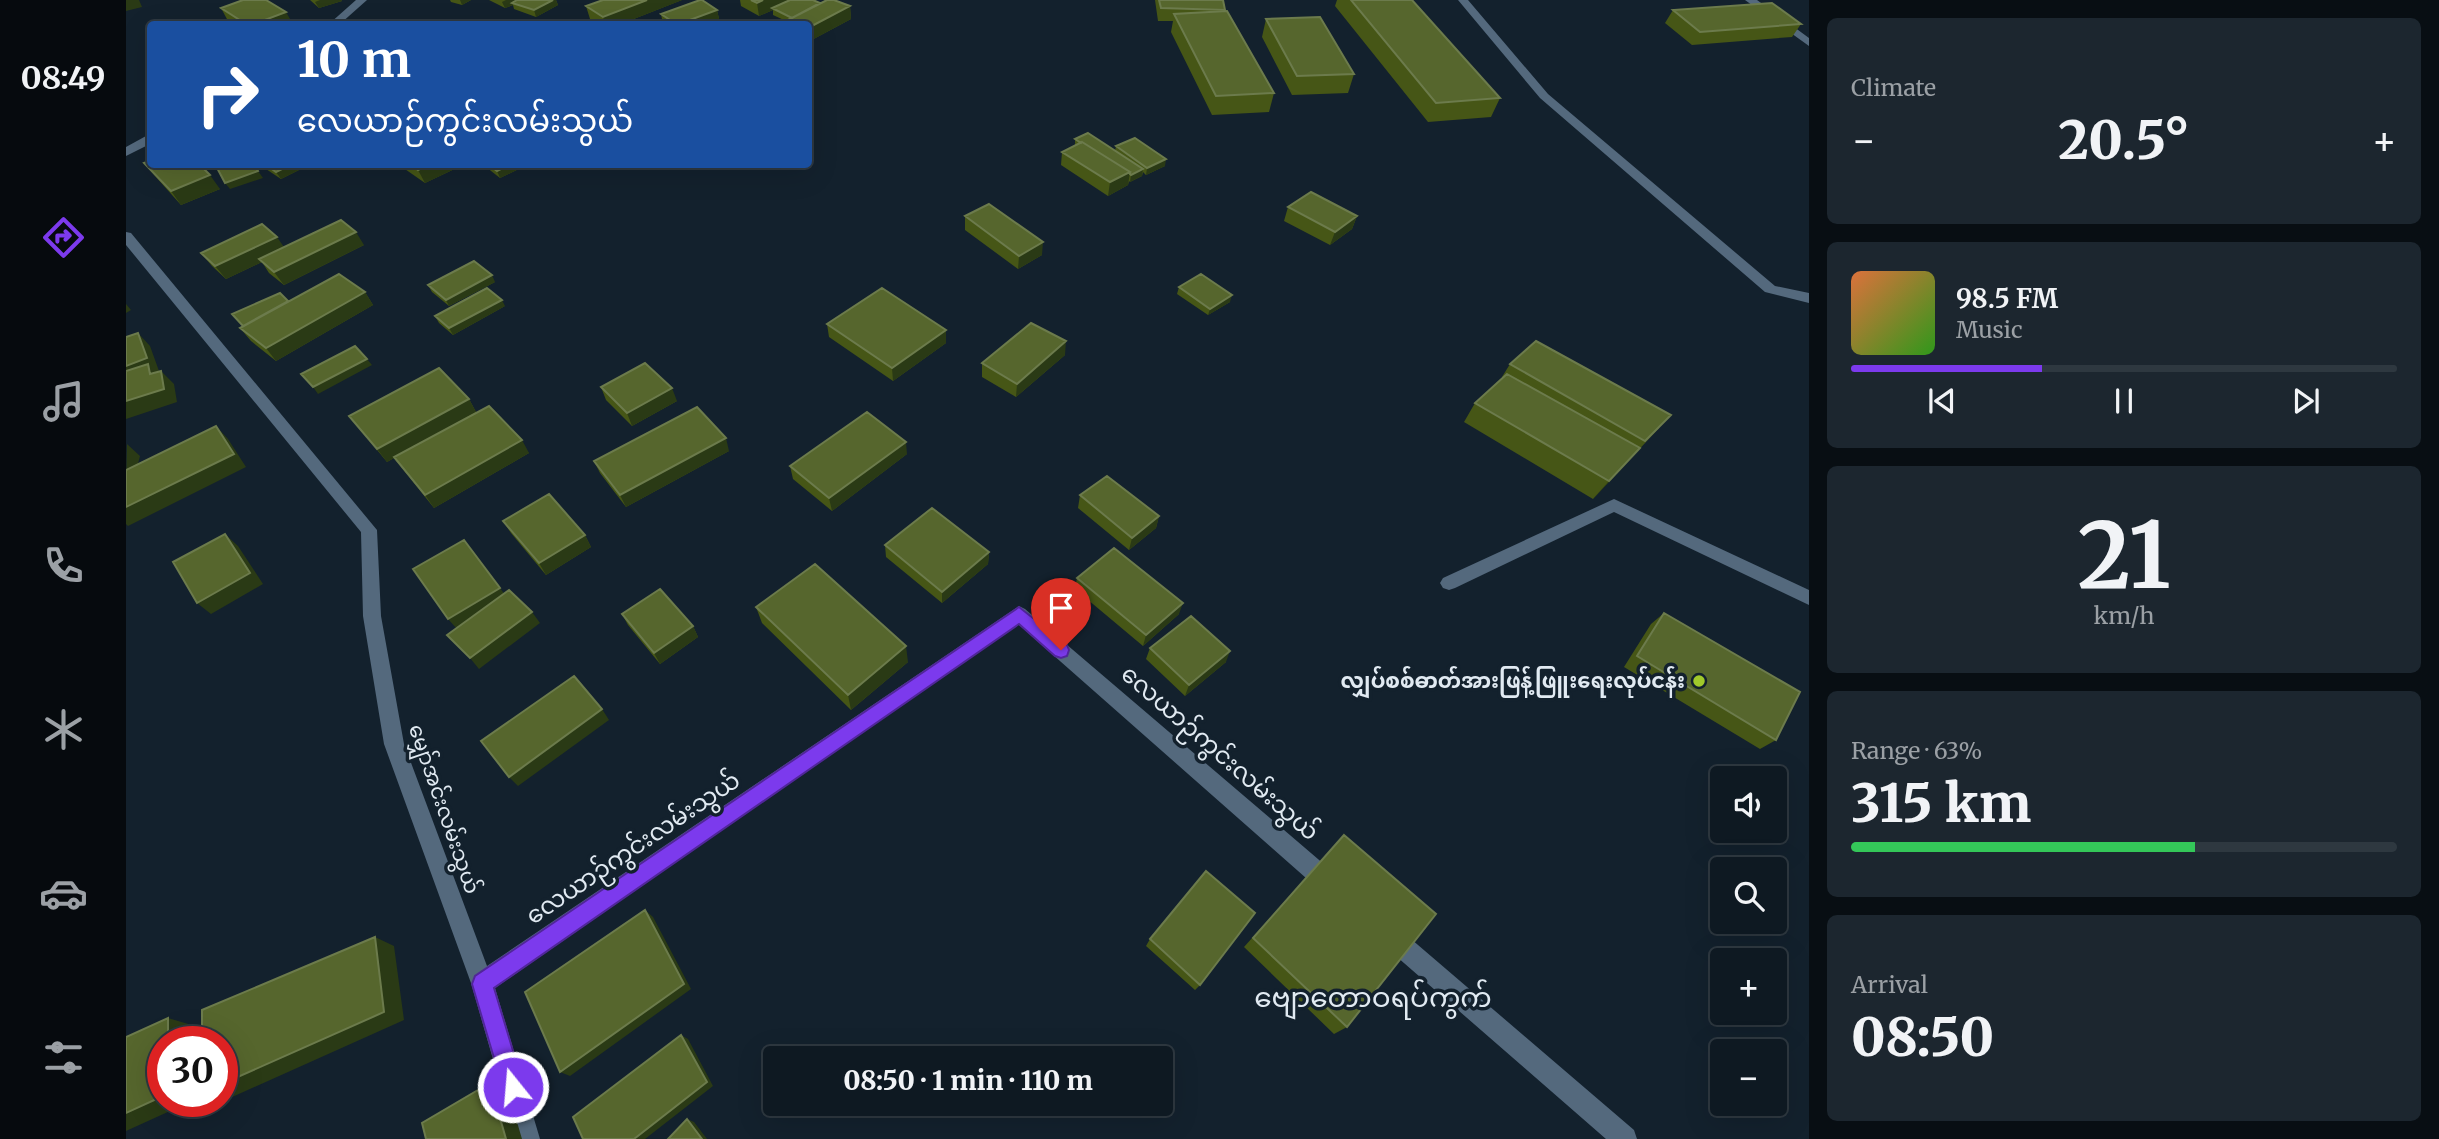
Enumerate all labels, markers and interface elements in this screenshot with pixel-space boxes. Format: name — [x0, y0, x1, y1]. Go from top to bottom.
text: 10 m — [297, 29, 411, 90]
icon: right — [182, 49, 273, 140]
text: 08:49 — [20, 58, 106, 98]
text: Climate — [1851, 73, 1936, 102]
text: လေယာဉ်ကွင်းလမ်းသွယ် — [297, 101, 633, 141]
text: 20.5° — [2058, 108, 2190, 173]
text: − — [1851, 117, 1876, 164]
text: + — [2372, 117, 2397, 164]
icon: directions — [39, 213, 88, 262]
text: 98.5 FM — [1956, 282, 2058, 315]
text: Music — [1956, 315, 2023, 344]
icon: music — [39, 377, 88, 426]
icon: previous — [1923, 382, 1961, 420]
icon: pause — [2105, 382, 2143, 420]
icon: next — [2287, 382, 2325, 420]
text: 21 — [2077, 498, 2171, 613]
icon: phone — [39, 541, 88, 590]
pin — [1031, 578, 1091, 650]
icon: arrive — [1042, 589, 1080, 627]
text: km/h — [2094, 601, 2154, 630]
street label: လေယာဉ်ကွင်းလမ်းသွယ် — [1112, 658, 1326, 850]
place label: လျှပ်စစ်ဓာတ်အားဖြန့်ဖြူးရေးလုပ်ငန်း — [1340, 665, 1685, 699]
marker: လျှပ်စစ်ဓာတ်အားဖြန့်ဖြူးရေးလုပ်ငန်း — [1691, 673, 1707, 689]
icon: climate — [39, 705, 88, 754]
street label: မျှော်အင်းလမ်းသွယ် — [399, 720, 488, 899]
text: Range · 63% — [1851, 736, 1982, 765]
street label: လေယာဉ်ကွင်းလမ်းသွယ် — [520, 764, 748, 934]
map controls — [1710, 766, 1787, 1116]
button: sound — [1710, 766, 1787, 843]
text: 315 km — [1851, 771, 2031, 836]
button: search — [1710, 857, 1787, 934]
icon: car — [39, 869, 88, 918]
button: + — [1710, 948, 1787, 1025]
text: Arrival — [1851, 970, 1928, 999]
district label: ဗျောတောဝရပ်ကွက် — [1254, 979, 1492, 1020]
text: 08:50 — [1851, 1005, 1994, 1070]
speed limit sign: 30 — [147, 1026, 238, 1117]
icon: filters — [39, 1033, 88, 1082]
button: − — [1710, 1039, 1787, 1116]
position arrow — [476, 1050, 550, 1124]
text: 08:50 · 1 min · 110 m — [843, 1064, 1093, 1097]

